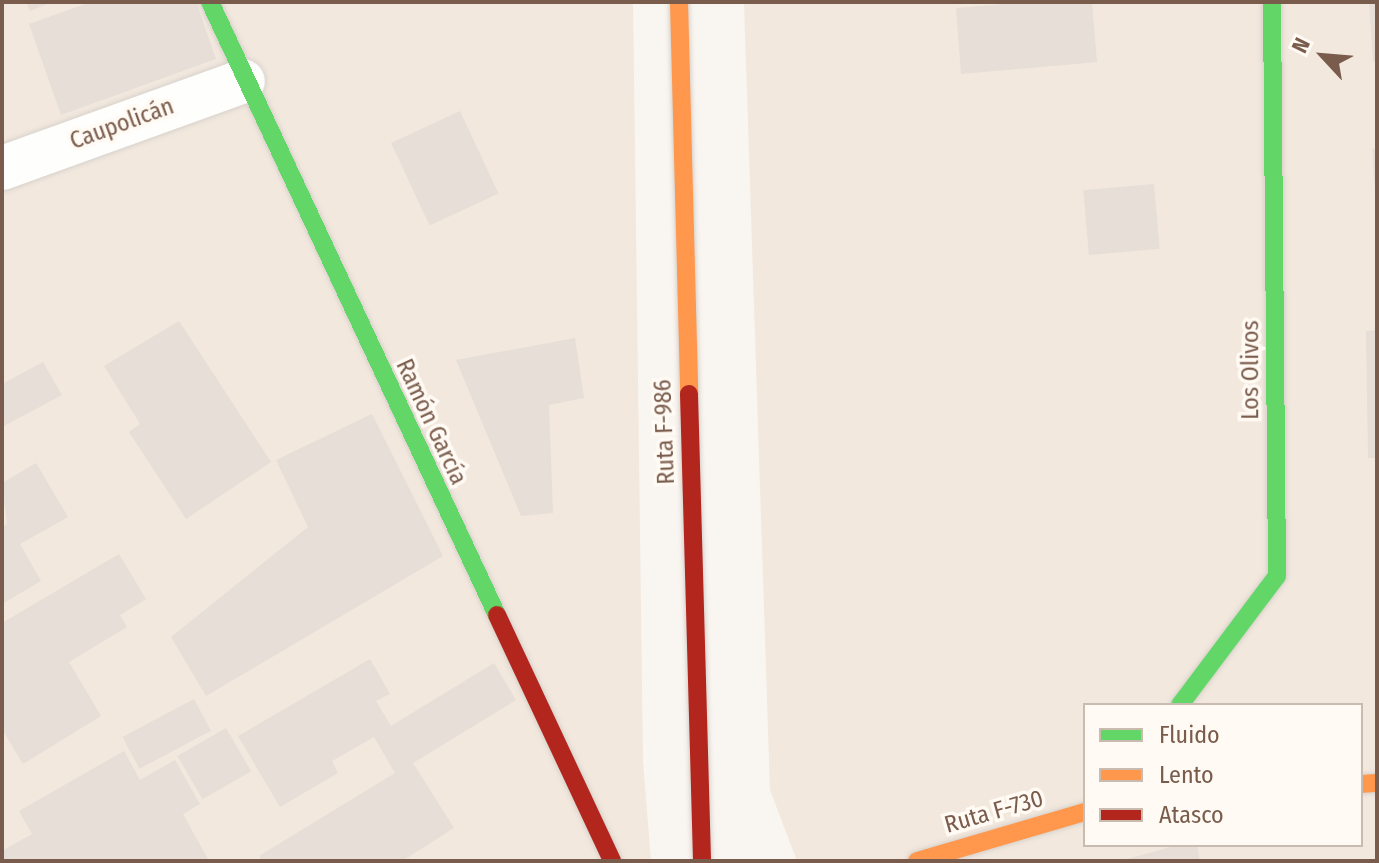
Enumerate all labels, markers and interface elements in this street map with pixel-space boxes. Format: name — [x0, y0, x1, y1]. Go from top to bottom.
north arrow — [1283, 16, 1363, 96]
text: N — [1286, 33, 1316, 57]
street label: Caupolicán — [66, 92, 178, 156]
street label: Los Olivos — [1237, 320, 1265, 420]
street label: Ramón García — [389, 355, 473, 489]
street label: Ruta F-986 — [649, 379, 681, 485]
legend — [1083, 703, 1363, 847]
text: Fluido — [1159, 721, 1220, 749]
text: Lento — [1159, 761, 1214, 789]
street label: Ruta F-730 — [941, 784, 1047, 840]
text: Atasco — [1159, 801, 1224, 829]

